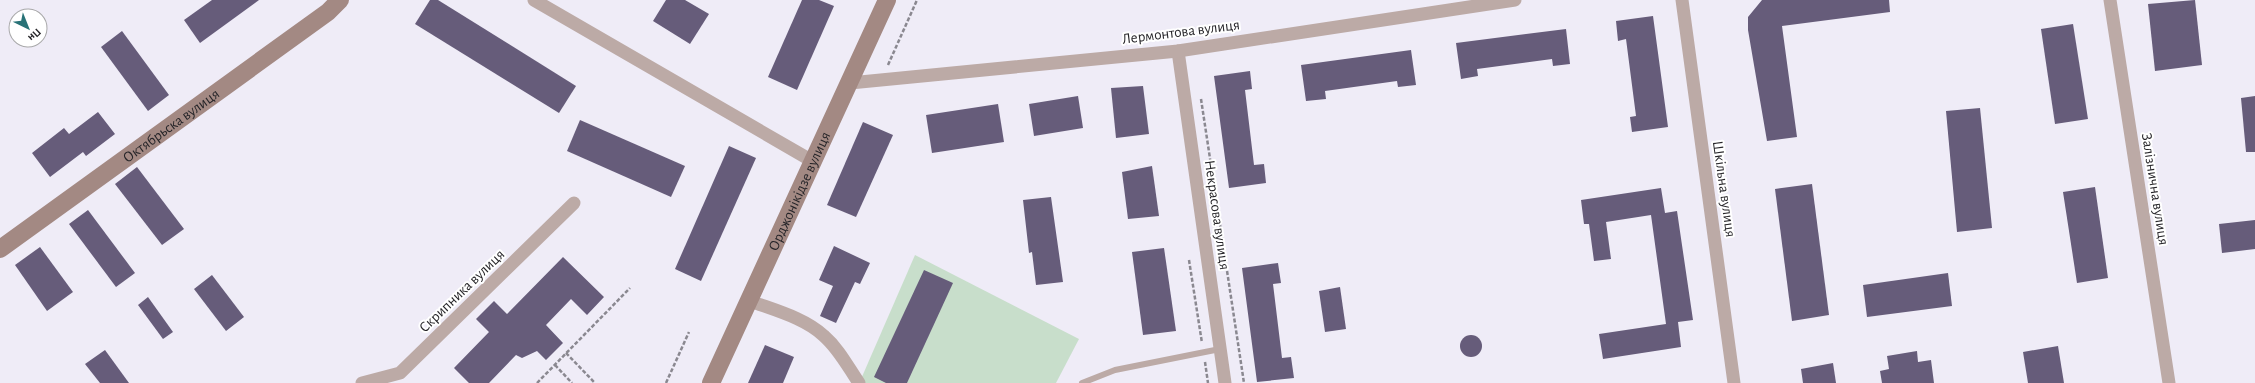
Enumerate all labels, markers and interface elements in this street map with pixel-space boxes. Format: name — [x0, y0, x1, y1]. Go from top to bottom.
north arrow — [8, 8, 48, 48]
street label: Лермонтова вулиця — [1121, 17, 1241, 47]
text: Пн — [26, 26, 43, 44]
street label: Октябрьска вулиця — [120, 86, 222, 165]
street label: Орджонікідзе вулиця — [765, 129, 833, 253]
street label: Залізнична вулиця — [2139, 132, 2171, 246]
street label: Шкільна вулиця — [1710, 140, 1738, 238]
street label: Некрасова вулиця — [1202, 159, 1232, 271]
street label: Скрипника вулиця — [416, 247, 508, 335]

